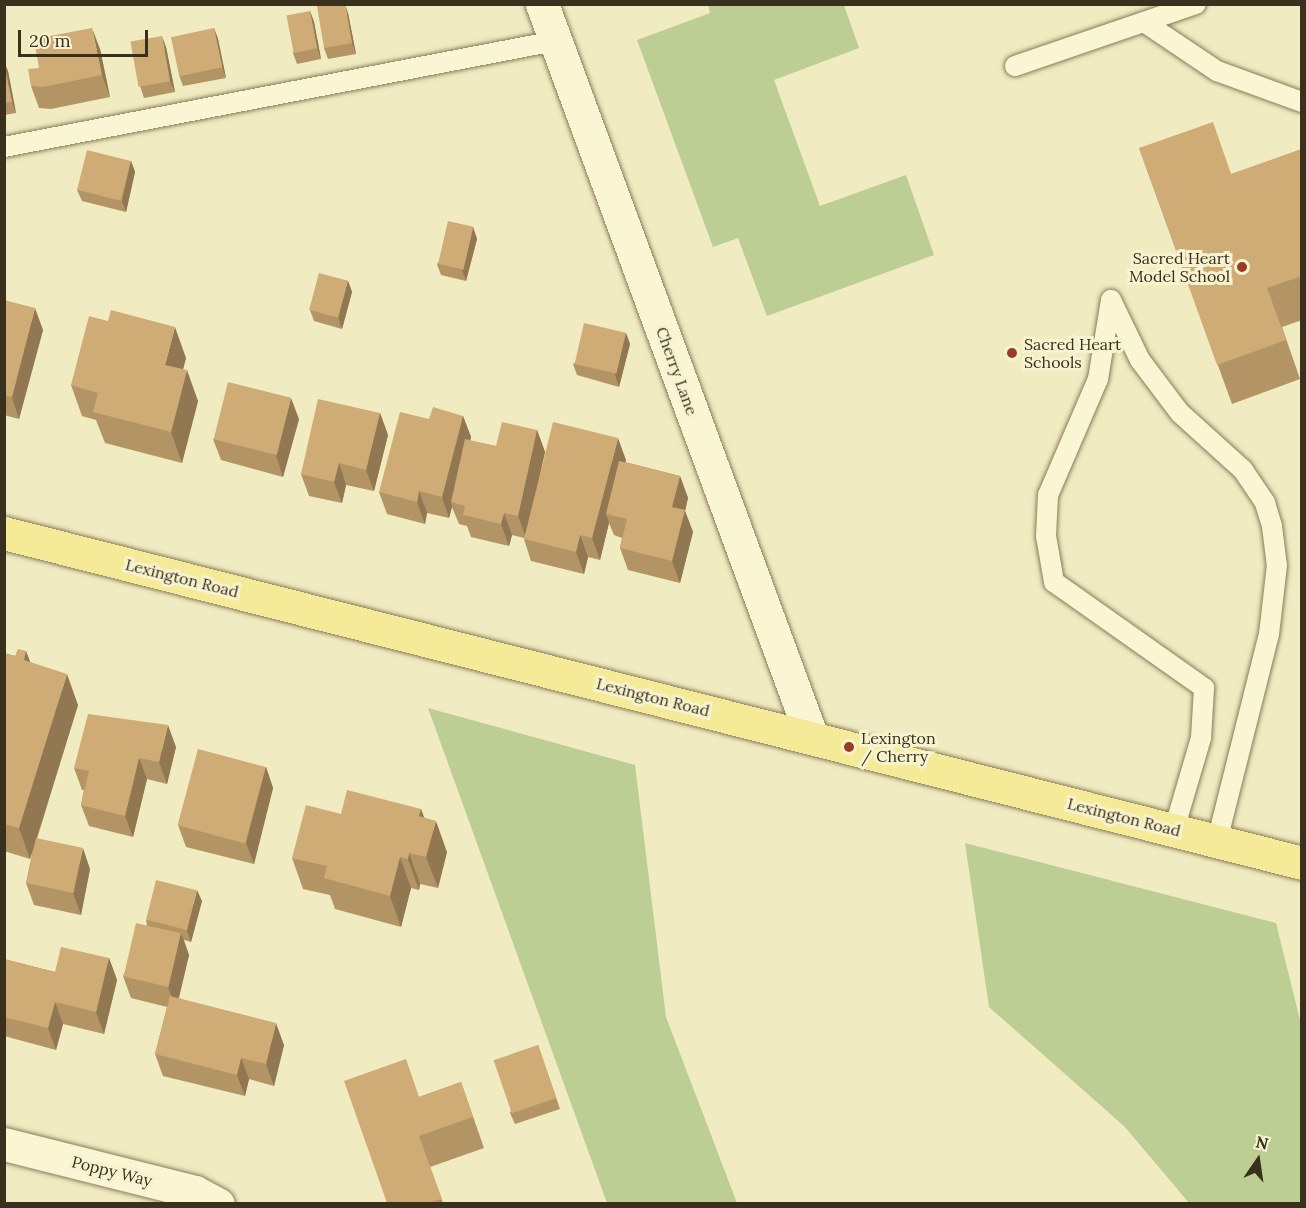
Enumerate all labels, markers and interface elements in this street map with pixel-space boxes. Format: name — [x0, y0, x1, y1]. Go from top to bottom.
scale bar — [21, 18, 152, 56]
text: 20 m — [29, 29, 71, 52]
place label: Sacred Heart Model School — [1129, 248, 1230, 286]
marker: Sacred Heart Model School — [1235, 260, 1249, 274]
street label: Cherry Lane — [652, 324, 702, 418]
place label: Sacred Heart Schools — [1024, 334, 1121, 372]
marker: Sacred Heart Schools — [1005, 346, 1019, 360]
street label: Lexington Road — [123, 555, 241, 601]
street label: Lexington Road — [594, 674, 712, 720]
place label: Lexington / Cherry — [861, 728, 936, 766]
marker: Lexington / Cherry — [842, 740, 856, 754]
street label: Lexington Road — [1065, 794, 1183, 840]
north arrow — [1228, 1130, 1288, 1190]
text: N — [1254, 1131, 1270, 1154]
street label: Poppy Way — [70, 1152, 154, 1190]

